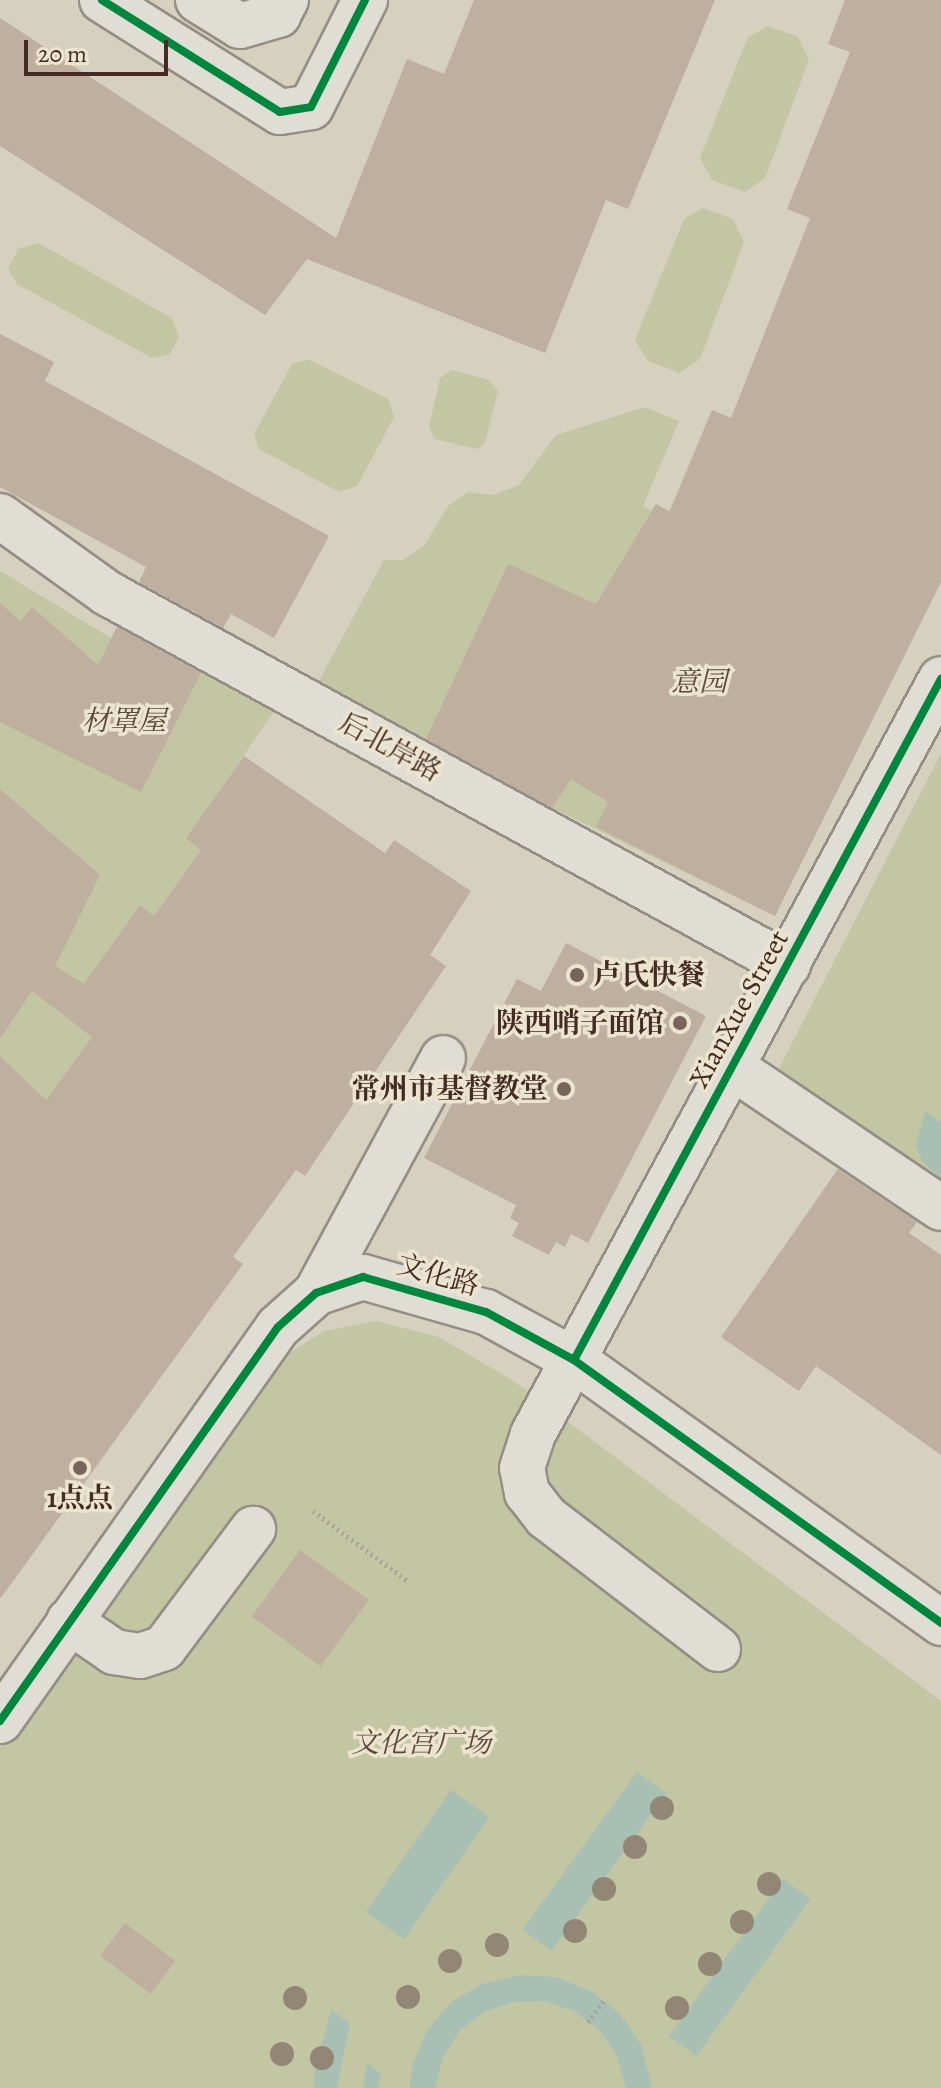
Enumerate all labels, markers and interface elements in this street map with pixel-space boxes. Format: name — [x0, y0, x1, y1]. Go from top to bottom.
scale bar — [28, 24, 172, 74]
text: 20 m — [38, 38, 87, 70]
park label: 意园 — [671, 665, 727, 699]
park label: 材罩屋 — [82, 704, 166, 738]
street label: 后北岸路 — [333, 705, 447, 789]
street label: XianXue Street — [682, 925, 796, 1093]
place label: 卢氏快餐 — [593, 958, 705, 992]
marker: 卢氏快餐 — [568, 966, 586, 984]
place label: 陕西哨子面馆 — [496, 1006, 664, 1040]
marker: 陕西哨子面馆 — [671, 1014, 689, 1032]
place label: 常州市基督教堂 — [352, 1072, 548, 1106]
marker: 常州市基督教堂 — [555, 1080, 573, 1098]
street label: 文化路 — [393, 1247, 483, 1303]
marker: 1点点 — [71, 1459, 89, 1477]
place label: 1点点 — [47, 1481, 113, 1515]
park label: 文化宫广场 — [351, 1726, 491, 1760]

